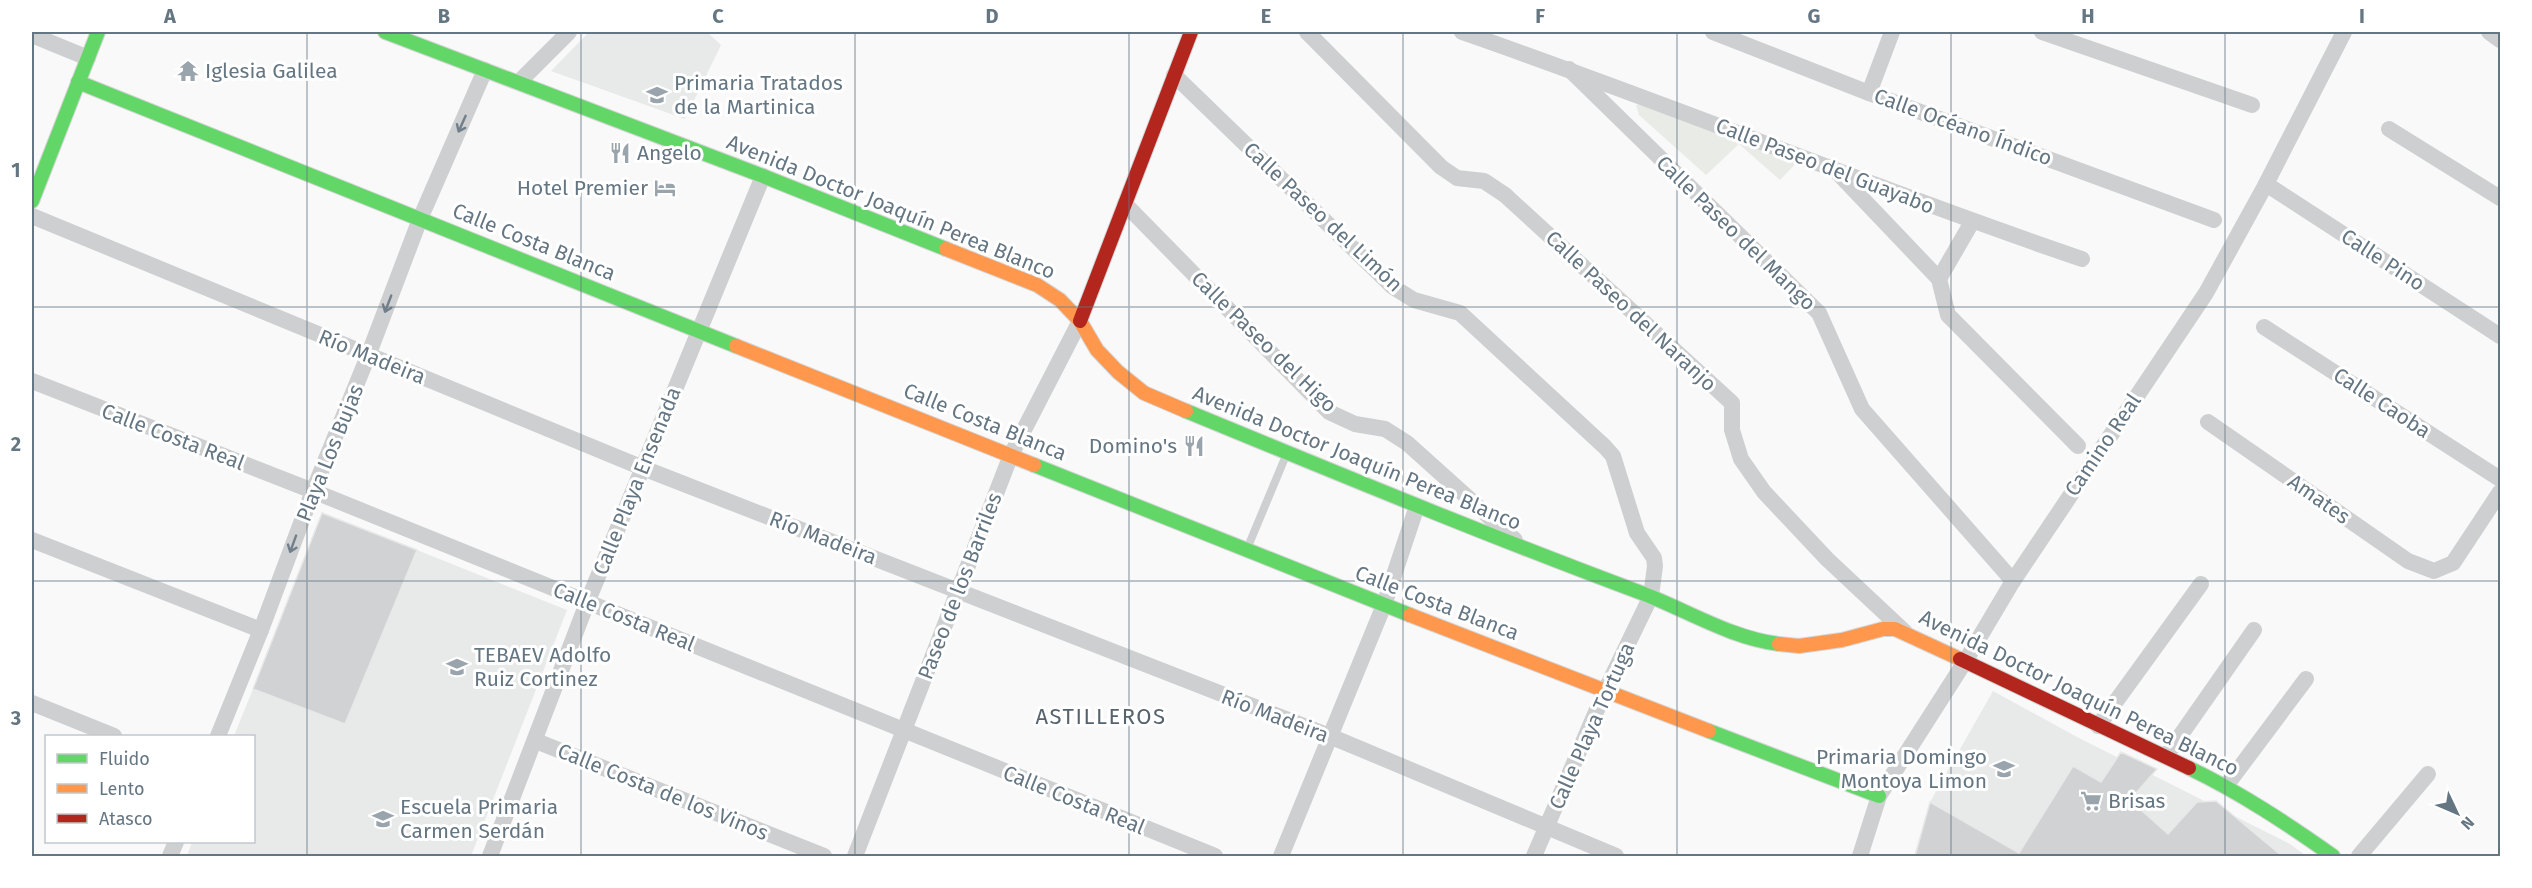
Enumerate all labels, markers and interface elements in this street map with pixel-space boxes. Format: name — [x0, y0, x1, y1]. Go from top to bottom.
text: A — [163, 4, 177, 28]
text: B — [438, 4, 450, 28]
text: C — [712, 4, 724, 28]
text: D — [985, 4, 999, 28]
text: E — [1261, 4, 1271, 28]
text: F — [1535, 4, 1545, 28]
text: G — [1808, 4, 1820, 28]
text: H — [2081, 4, 2095, 28]
text: I — [2359, 4, 2365, 28]
place label: Iglesia Galilea — [205, 58, 338, 84]
temple icon: Iglesia Galilea — [176, 59, 200, 83]
place label: Primaria Tratados de la Martinica — [674, 70, 843, 120]
school or university icon: Primaria Tratados de la Martinica — [645, 83, 669, 107]
street label: Calle Océano Índico — [1870, 83, 2056, 171]
street label: Calle Paseo del Guayabo — [1712, 112, 1938, 220]
one-way arrow — [456, 114, 467, 133]
street label: Avenida Doctor Joaquín Perea Blanco — [723, 129, 1059, 285]
street label: Calle Paseo del Limón — [1238, 137, 1408, 297]
place label: Angelo — [637, 140, 702, 166]
restaurant icon: Angelo — [608, 141, 632, 165]
street label: Calle Paseo del Mango — [1651, 150, 1821, 316]
text: 1 — [11, 158, 21, 182]
place label: Hotel Premier — [517, 175, 648, 201]
hotel icon: Hotel Premier — [653, 176, 677, 200]
street label: Calle Costa Blanca — [449, 197, 619, 287]
street label: Calle Pino — [2336, 223, 2430, 297]
street label: Calle Paseo del Naranjo — [1540, 225, 1722, 397]
street label: Calle Paseo del Higo — [1186, 266, 1342, 418]
one-way arrow — [382, 295, 393, 313]
street label: Río Madeira — [315, 324, 429, 390]
street label: Calle Caoba — [2328, 362, 2436, 444]
street label: Calle Costa Blanca — [900, 377, 1070, 467]
street label: Playa Los Bujas — [291, 380, 369, 525]
street label: Avenida Doctor Joaquín Perea Blanco — [1189, 380, 1525, 536]
street label: Calle Playa Ensenada — [587, 383, 687, 579]
street label: Camino Real — [2059, 389, 2147, 501]
street label: Calle Costa Real — [98, 398, 248, 476]
text: 2 — [11, 432, 21, 456]
place label: Domino's — [1089, 433, 1177, 459]
restaurant icon: Domino's — [1182, 434, 1206, 458]
street label: Amates — [2283, 468, 2355, 530]
street label: Paseo de los Barriles — [912, 489, 1008, 683]
street label: Río Madeira — [766, 506, 880, 570]
one-way arrow — [287, 535, 298, 553]
street label: Calle Costa Blanca — [1351, 560, 1523, 646]
street label: Calle Costa Real — [549, 577, 699, 657]
street label: Avenida Doctor Joaquín Perea Blanco — [1915, 604, 2243, 782]
street label: Calle Playa Tortuga — [1544, 639, 1640, 813]
place label: TEBAEV Adolfo Ruiz Cortinez — [474, 642, 611, 692]
school or university icon: TEBAEV Adolfo Ruiz Cortinez — [445, 655, 469, 679]
street label: Río Madeira — [1218, 684, 1332, 748]
district label: ASTILLEROS — [1036, 703, 1167, 730]
text: 3 — [10, 706, 21, 730]
legend — [45, 735, 255, 843]
street label: Calle Costa de los Vinos — [554, 738, 772, 846]
place label: Primaria Domingo Montoya Limon — [1816, 744, 1987, 794]
text: Fluido — [99, 748, 150, 770]
school or university icon: Primaria Domingo Montoya Limon — [1992, 757, 2016, 781]
street label: Calle Costa Real — [999, 760, 1149, 840]
text: Lento — [99, 778, 145, 800]
north arrow — [2427, 783, 2487, 843]
place label: Brisas — [2108, 788, 2166, 814]
supermarket icon: Brisas — [2079, 789, 2103, 813]
place label: Escuela Primaria Carmen Serdán — [400, 794, 558, 844]
school or university icon: Escuela Primaria Carmen Serdán — [371, 807, 395, 831]
text: Atasco — [99, 808, 152, 830]
text: N — [2457, 813, 2478, 833]

